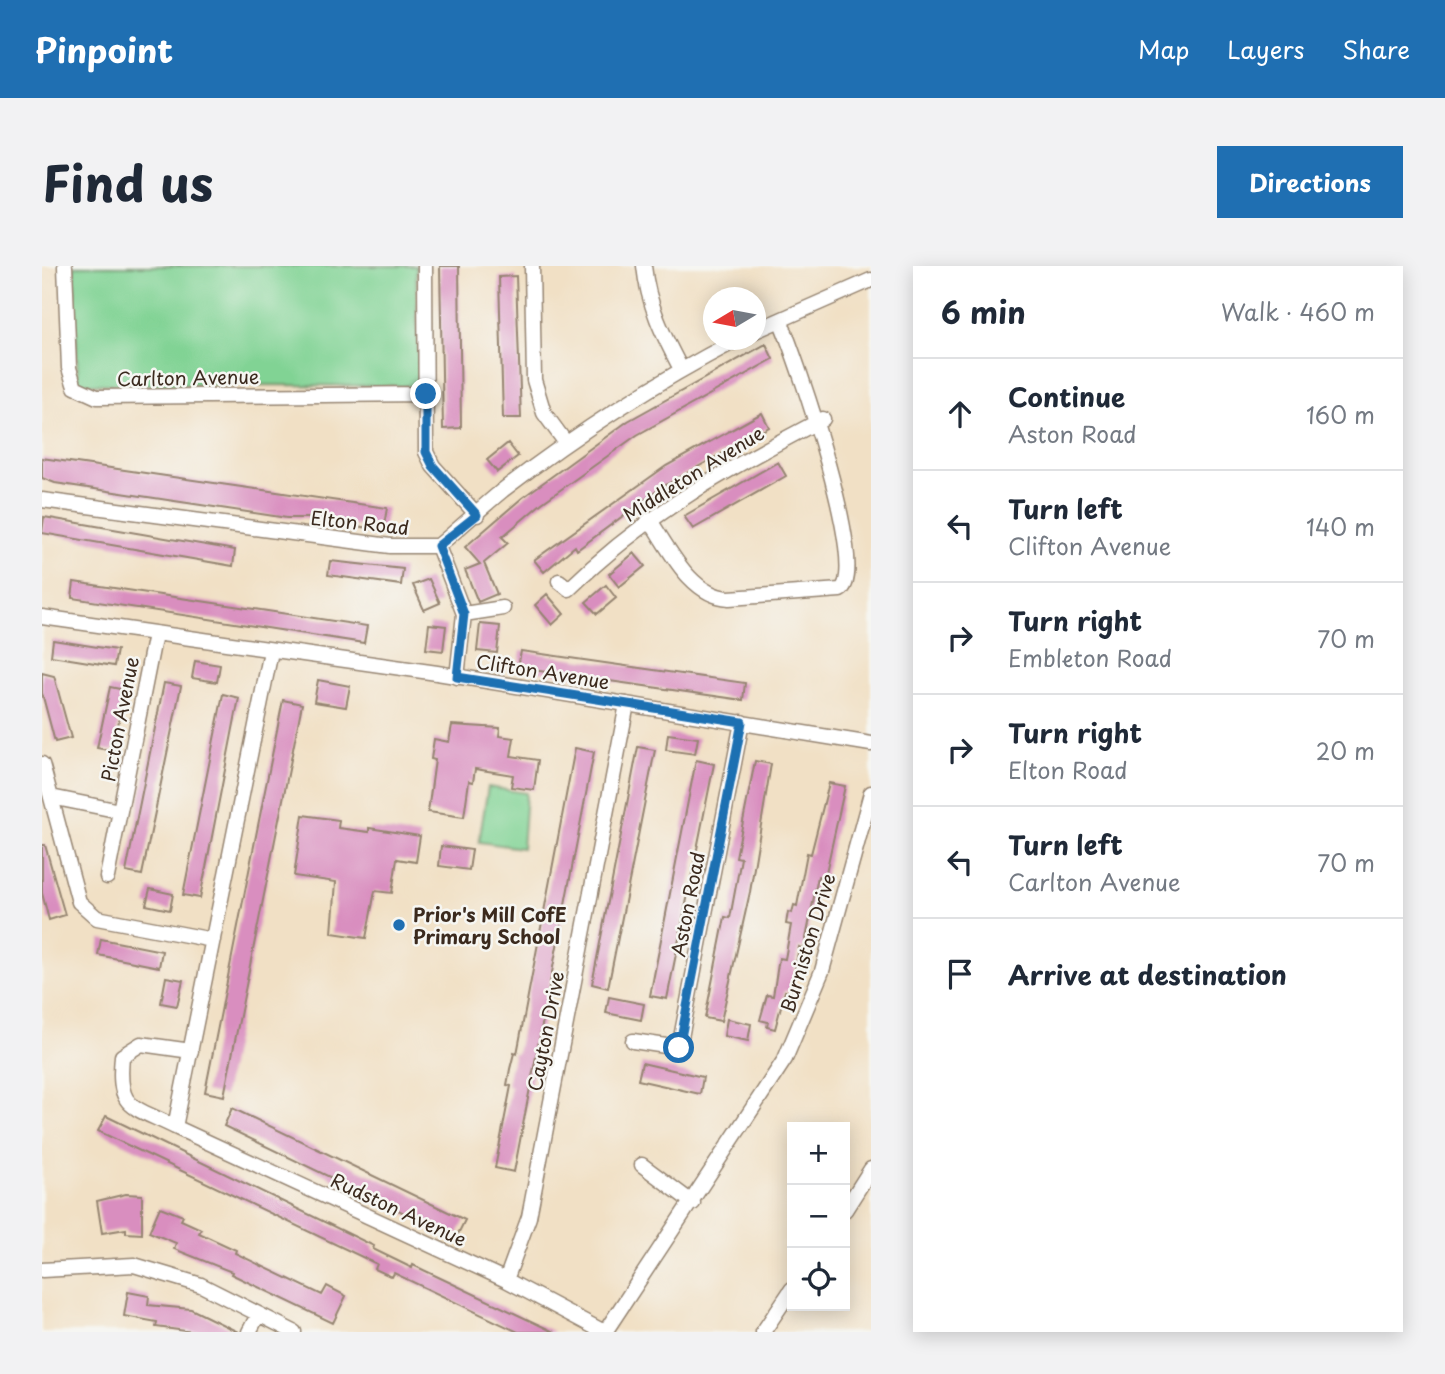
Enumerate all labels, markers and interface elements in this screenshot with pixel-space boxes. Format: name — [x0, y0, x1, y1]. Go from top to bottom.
text: Pinpoint — [35, 24, 173, 74]
text: Map — [1138, 31, 1189, 67]
text: Layers — [1227, 31, 1304, 67]
text: Share — [1342, 31, 1410, 67]
text: Find us — [42, 145, 213, 219]
button: Directions — [1217, 146, 1403, 218]
north arrow — [703, 287, 766, 350]
text: 6 min — [941, 289, 1026, 334]
text: Walk · 460 m — [1221, 294, 1375, 329]
street label: Carlton Avenue — [116, 362, 260, 392]
text: Continue — [1008, 377, 1125, 416]
route end — [410, 378, 441, 409]
icon: ahead — [941, 395, 979, 433]
text: 160 m — [1306, 397, 1375, 432]
text: Aston Road — [1008, 416, 1137, 451]
street label: Middleton Avenue — [617, 418, 769, 528]
text: Turn left — [1008, 489, 1123, 528]
street label: Elton Road — [309, 503, 411, 541]
icon: left — [941, 507, 979, 545]
text: 140 m — [1306, 509, 1375, 544]
text: Clifton Avenue — [1008, 528, 1171, 563]
text: Turn right — [1008, 601, 1142, 640]
icon: right — [941, 619, 979, 657]
text: 70 m — [1317, 621, 1375, 656]
text: Embleton Road — [1008, 640, 1172, 675]
street label: Clifton Avenue — [474, 647, 612, 695]
street label: Picton Avenue — [93, 654, 145, 784]
text: Turn right — [1008, 713, 1142, 752]
icon: right — [941, 731, 979, 769]
text: 20 m — [1316, 733, 1375, 768]
text: Elton Road — [1008, 752, 1128, 787]
text: Turn left — [1008, 825, 1123, 864]
icon: left — [941, 843, 979, 881]
text: 70 m — [1317, 845, 1375, 880]
street label: Aston Road — [663, 849, 711, 959]
text: Carlton Avenue — [1008, 864, 1181, 899]
street label: Burniston Drive — [772, 870, 842, 1016]
place label: Prior's Mill CofE Primary School — [413, 900, 567, 950]
marker: Prior's Mill CofE Primary School — [391, 917, 407, 933]
icon: arrive — [941, 955, 979, 993]
text: Arrive at destination — [1008, 955, 1287, 994]
street label: Cayton Drive — [520, 969, 570, 1093]
route start — [663, 1032, 694, 1063]
map controls — [787, 1122, 850, 1311]
button: + — [787, 1122, 850, 1185]
street label: Rudston Avenue — [327, 1165, 471, 1253]
button: − — [787, 1185, 850, 1248]
button: locate — [787, 1248, 850, 1311]

